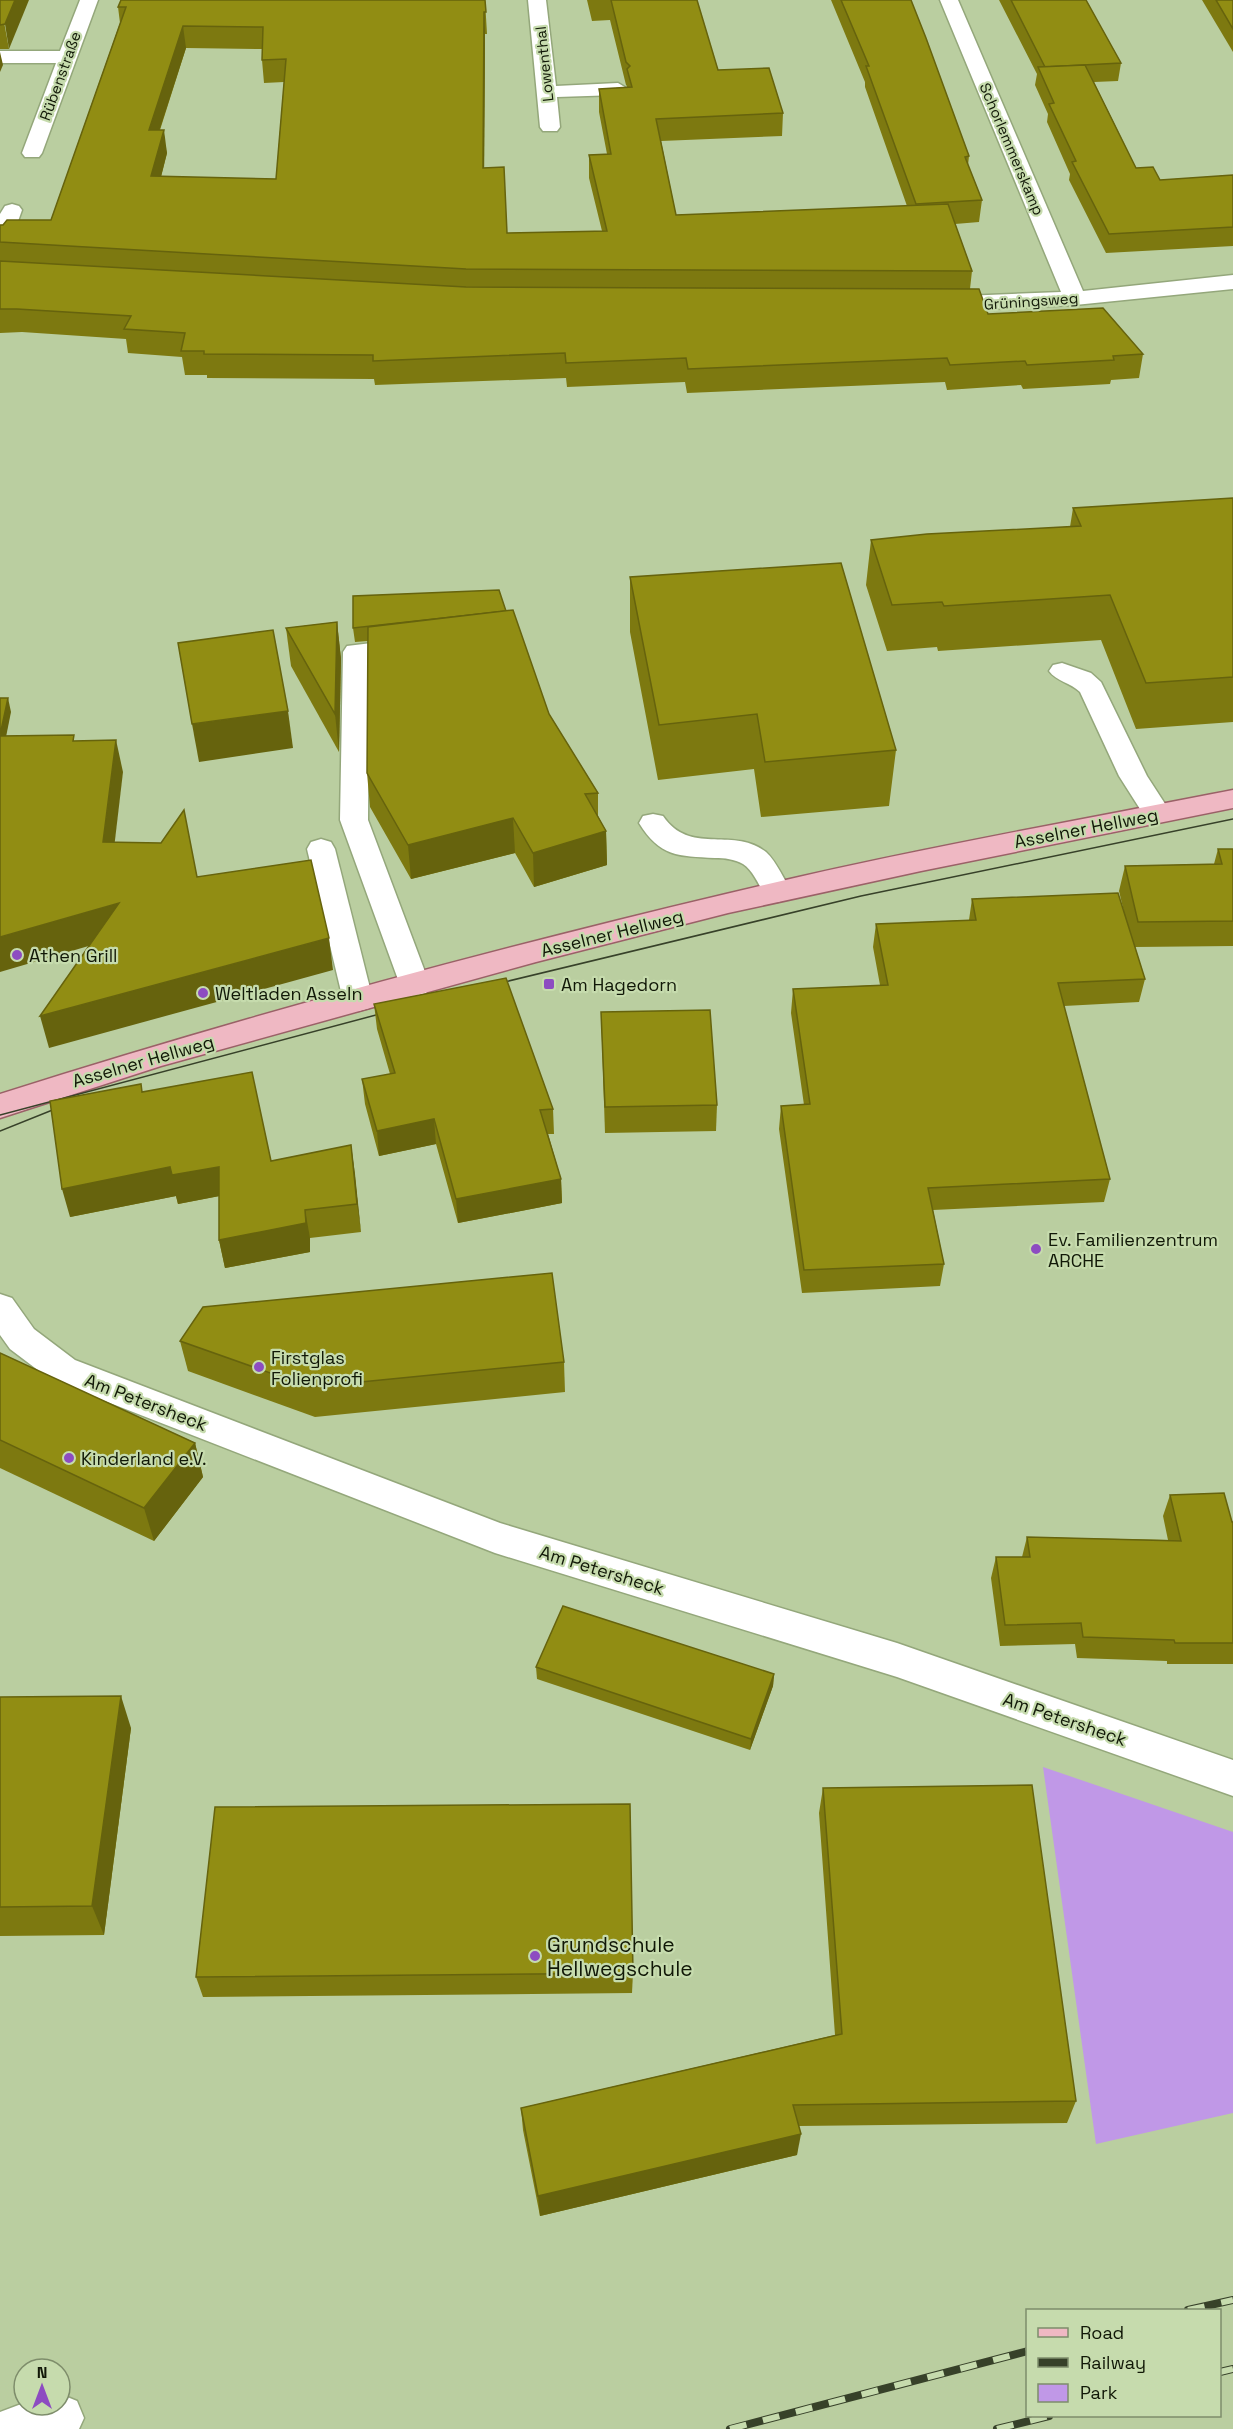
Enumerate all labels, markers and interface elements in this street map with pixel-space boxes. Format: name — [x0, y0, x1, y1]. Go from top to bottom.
street label: Lowenthal — [531, 26, 557, 102]
street label: Rübenstraße — [35, 29, 85, 123]
street label: Schorlemmerskamp — [976, 80, 1048, 218]
street label: Grüningsweg — [983, 288, 1079, 314]
street label: Asselner Hellweg — [1012, 803, 1160, 853]
street label: Asselner Hellweg — [538, 904, 686, 962]
place label: Athen Grill — [29, 944, 118, 967]
marker: Athen Grill — [10, 948, 24, 962]
place label: Am Hagedorn — [561, 973, 677, 996]
marker: Am Hagedorn — [542, 977, 556, 991]
place label: Weltladen Asseln — [215, 982, 362, 1005]
marker: Weltladen Asseln — [196, 986, 210, 1000]
street label: Asselner Hellweg — [70, 1030, 216, 1092]
place label: Ev. Familienzentrum ARCHE — [1048, 1228, 1218, 1272]
marker: Ev. Familienzentrum ARCHE — [1029, 1242, 1043, 1256]
place label: Firstglas Folienprofi — [271, 1346, 363, 1390]
marker: Firstglas Folienprofi — [252, 1360, 266, 1374]
street label: Am Petersheck — [82, 1368, 211, 1436]
place label: Kinderland e.V. — [81, 1447, 206, 1470]
marker: Kinderland e.V. — [62, 1451, 76, 1465]
street label: Am Petersheck — [537, 1540, 667, 1600]
street label: Am Petersheck — [1000, 1687, 1130, 1751]
place label: Grundschule Hellwegschule — [547, 1931, 693, 1982]
marker: Grundschule Hellwegschule — [528, 1949, 542, 1963]
legend — [1026, 2309, 1221, 2417]
text: Road — [1080, 2321, 1124, 2344]
text: Railway — [1080, 2351, 1146, 2374]
north arrow — [12, 2357, 72, 2417]
text: N — [37, 2362, 47, 2383]
text: Park — [1080, 2381, 1118, 2404]

